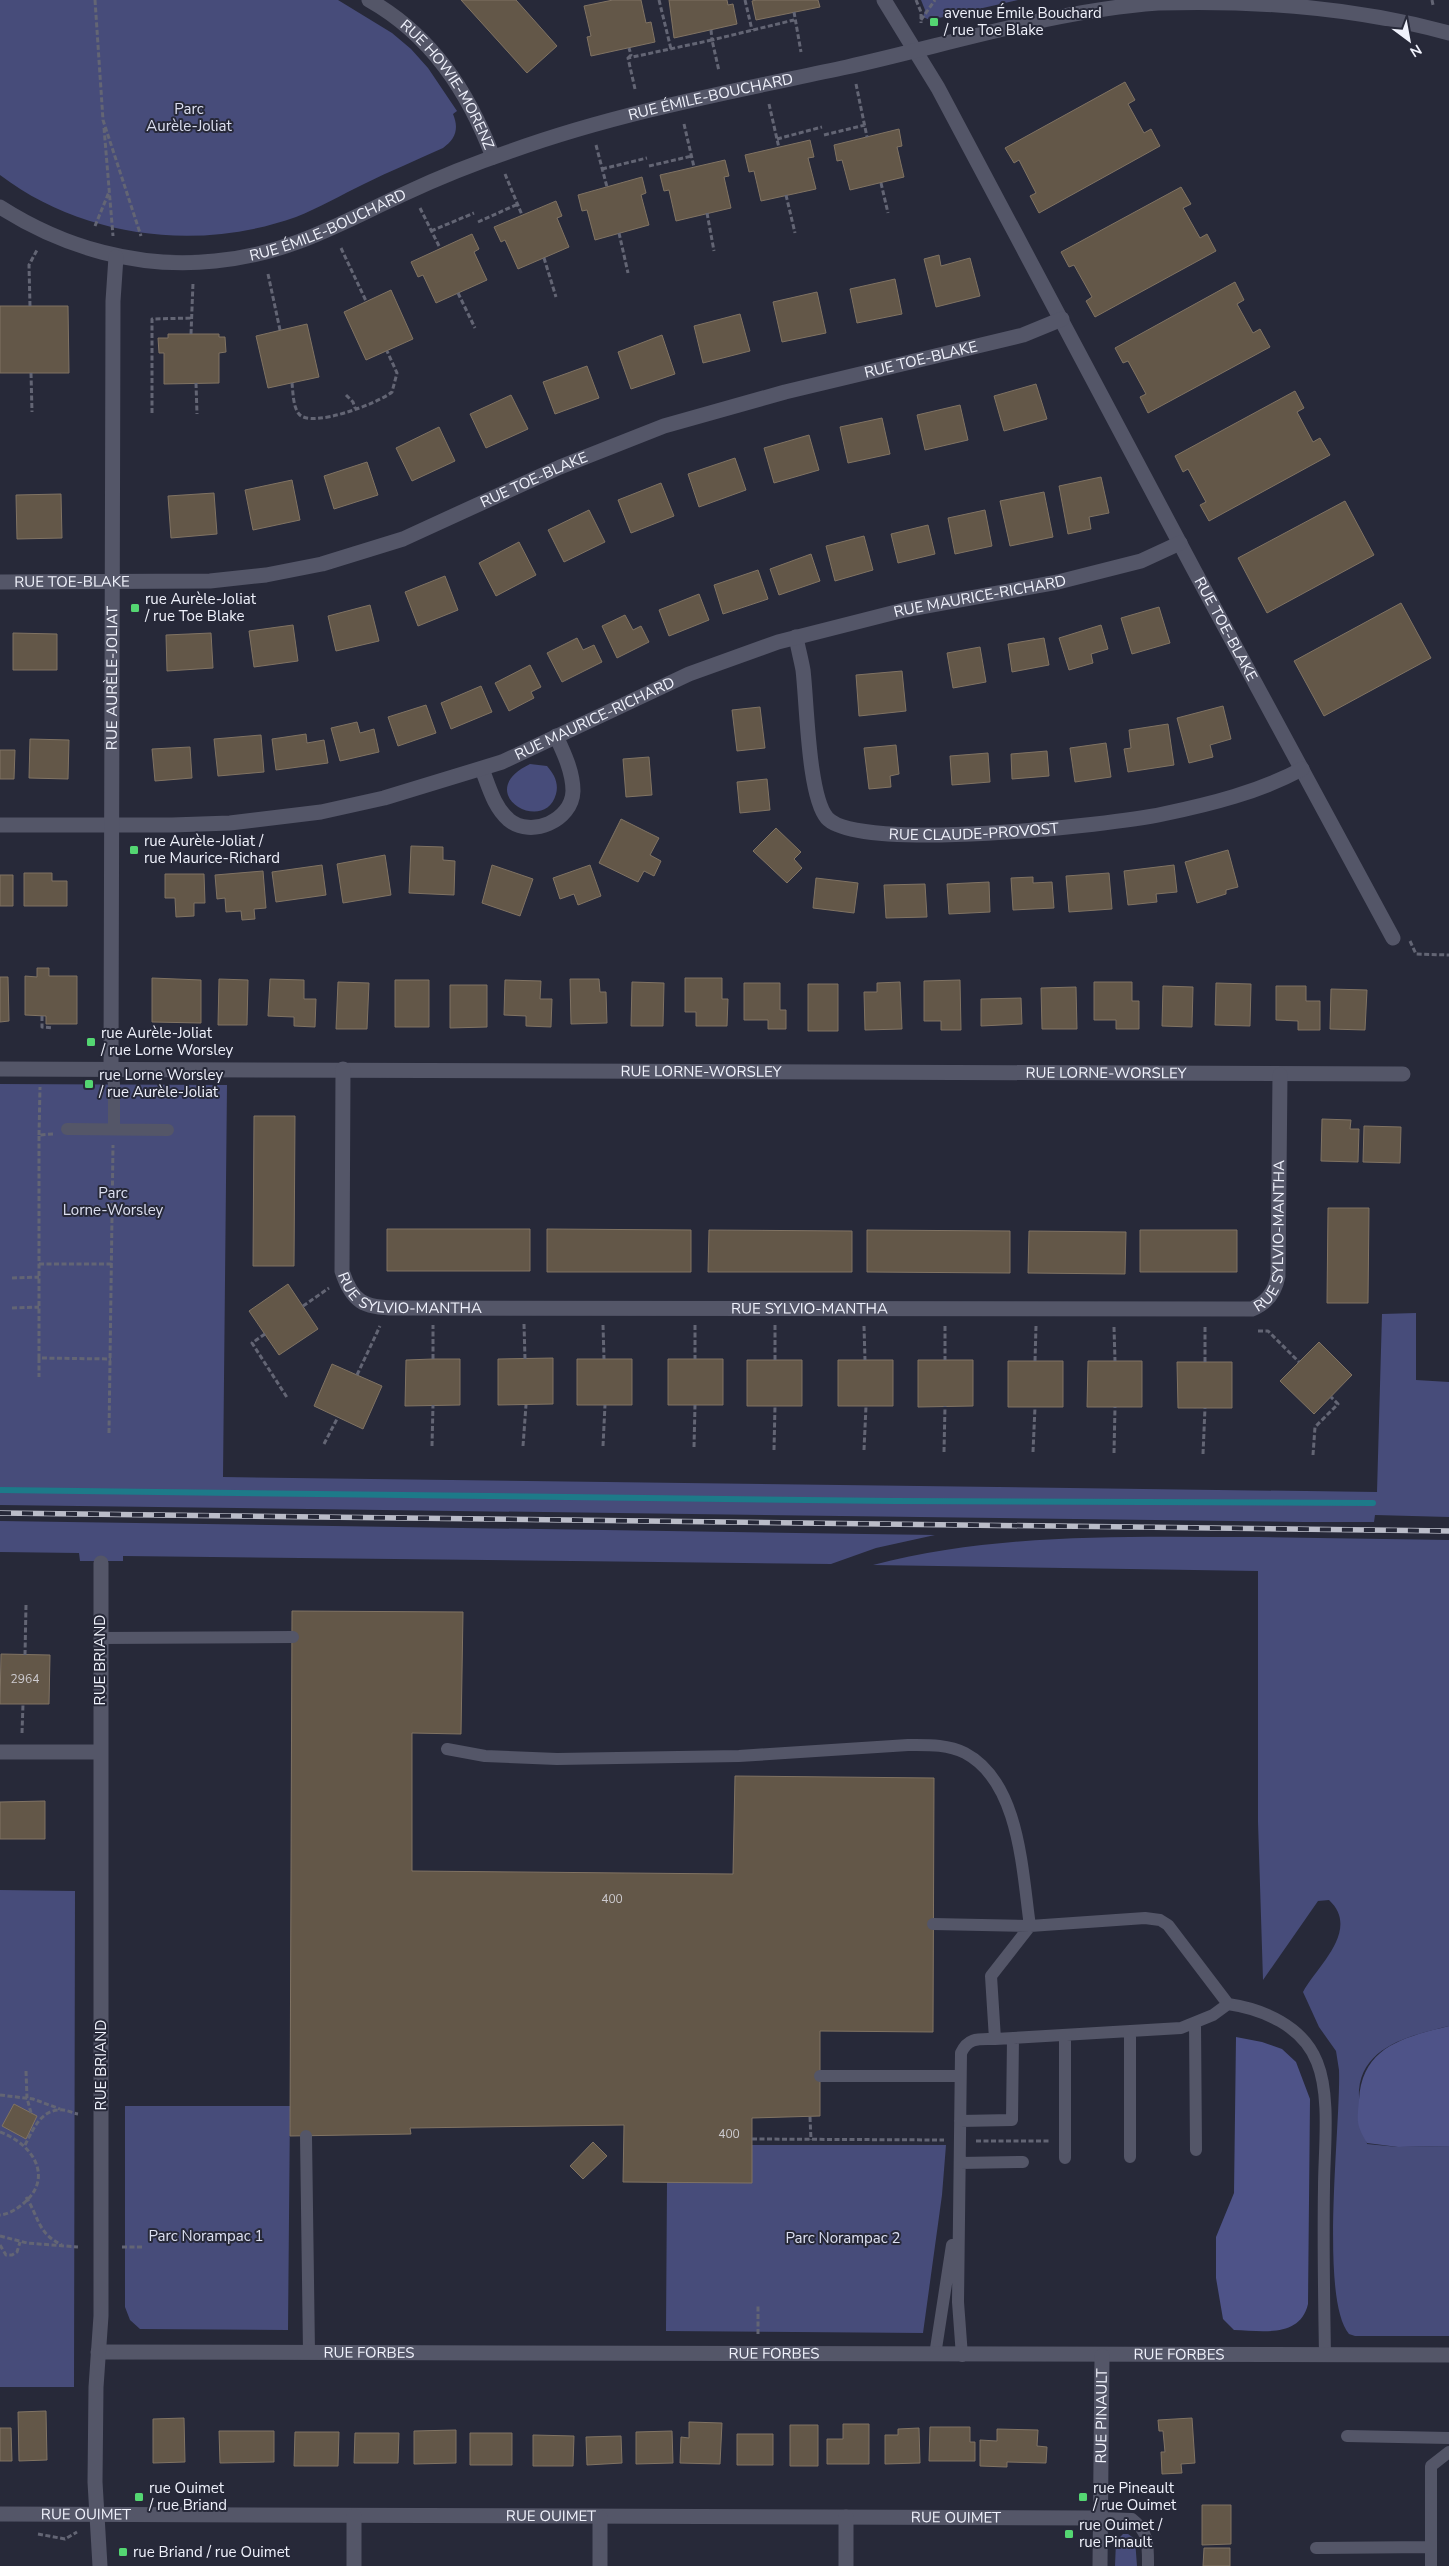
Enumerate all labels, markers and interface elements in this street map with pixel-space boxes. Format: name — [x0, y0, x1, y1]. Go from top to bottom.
place label: avenue Émile Bouchard / rue Toe Blake — [943, 3, 1102, 40]
street label: RUE HOWIE-MORENZ — [396, 15, 499, 153]
north arrow — [1384, 15, 1434, 65]
marker: avenue Émile Bouchard / rue Toe Blake — [928, 16, 940, 28]
text: N — [1406, 40, 1425, 61]
street label: RUE ÉMILE-BOUCHARD — [626, 69, 795, 125]
park label: Parc Aurèle-Joliat — [146, 99, 232, 136]
street label: RUE ÉMILE-BOUCHARD — [247, 184, 410, 266]
street label: RUE TOE-BLAKE — [862, 336, 979, 383]
street label: RUE TOE-BLAKE — [477, 447, 591, 512]
street label: RUE MAURICE-RICHARD — [892, 570, 1068, 622]
street label: RUE TOE-BLAKE — [14, 571, 130, 592]
street label: RUE TOE-BLAKE — [1190, 573, 1262, 685]
place label: rue Aurèle-Joliat / rue Toe Blake — [144, 589, 257, 626]
marker: rue Aurèle-Joliat / rue Toe Blake — [129, 602, 141, 614]
street label: RUE AURÈLE-JOLIAT — [102, 606, 122, 750]
street label: RUE MAURICE-RICHARD — [511, 672, 678, 765]
street label: RUE CLAUDE-PROVOST — [888, 818, 1060, 845]
place label: rue Aurèle-Joliat / rue Maurice-Richard — [144, 831, 280, 868]
marker: rue Aurèle-Joliat / rue Maurice-Richard — [128, 844, 140, 856]
place label: rue Aurèle-Joliat / rue Lorne Worsley — [100, 1023, 234, 1060]
marker: rue Aurèle-Joliat / rue Lorne Worsley — [85, 1036, 97, 1048]
street label: RUE LORNE-WORSLEY — [620, 1061, 783, 1082]
street label: RUE LORNE-WORSLEY — [1025, 1063, 1188, 1083]
place label: rue Lorne Worsley / rue Aurèle-Joliat — [98, 1065, 223, 1102]
marker: rue Lorne Worsley / rue Aurèle-Joliat — [83, 1078, 95, 1090]
street label: RUE SYLVIO-MANTHA — [1250, 1160, 1289, 1316]
park label: Parc Lorne-Worsley — [63, 1183, 164, 1220]
street label: RUE SYLVIO-MANTHA — [333, 1269, 482, 1318]
street label: RUE SYLVIO-MANTHA — [731, 1298, 888, 1319]
street label: RUE BRIAND — [90, 1615, 110, 1705]
house number: 2964 — [11, 1671, 39, 1687]
house number: 400 — [601, 1891, 623, 1907]
street label: RUE BRIAND — [91, 2020, 111, 2110]
house number: 400 — [718, 2126, 740, 2142]
park label: Parc Norampac 1 — [148, 2226, 264, 2246]
park label: Parc Norampac 2 — [785, 2228, 901, 2248]
street label: RUE FORBES — [323, 2343, 415, 2363]
street label: RUE FORBES — [728, 2343, 820, 2364]
street label: RUE FORBES — [1133, 2344, 1225, 2365]
street label: RUE PINAULT — [1091, 2368, 1112, 2464]
place label: rue Ouimet / rue Briand — [148, 2478, 227, 2515]
place label: rue Pineault / rue Ouimet — [1092, 2478, 1177, 2515]
marker: rue Ouimet / rue Briand — [133, 2491, 145, 2503]
marker: rue Pineault / rue Ouimet — [1077, 2491, 1089, 2503]
street label: RUE OUIMET — [41, 2504, 131, 2524]
street label: RUE OUIMET — [506, 2506, 596, 2526]
street label: RUE OUIMET — [911, 2507, 1001, 2528]
place label: rue Ouimet / rue Pinault — [1079, 2515, 1163, 2552]
marker: rue Ouimet / rue Pinault — [1063, 2528, 1075, 2540]
place label: rue Briand / rue Ouimet — [133, 2542, 291, 2562]
marker: rue Briand / rue Ouimet — [117, 2546, 129, 2558]

